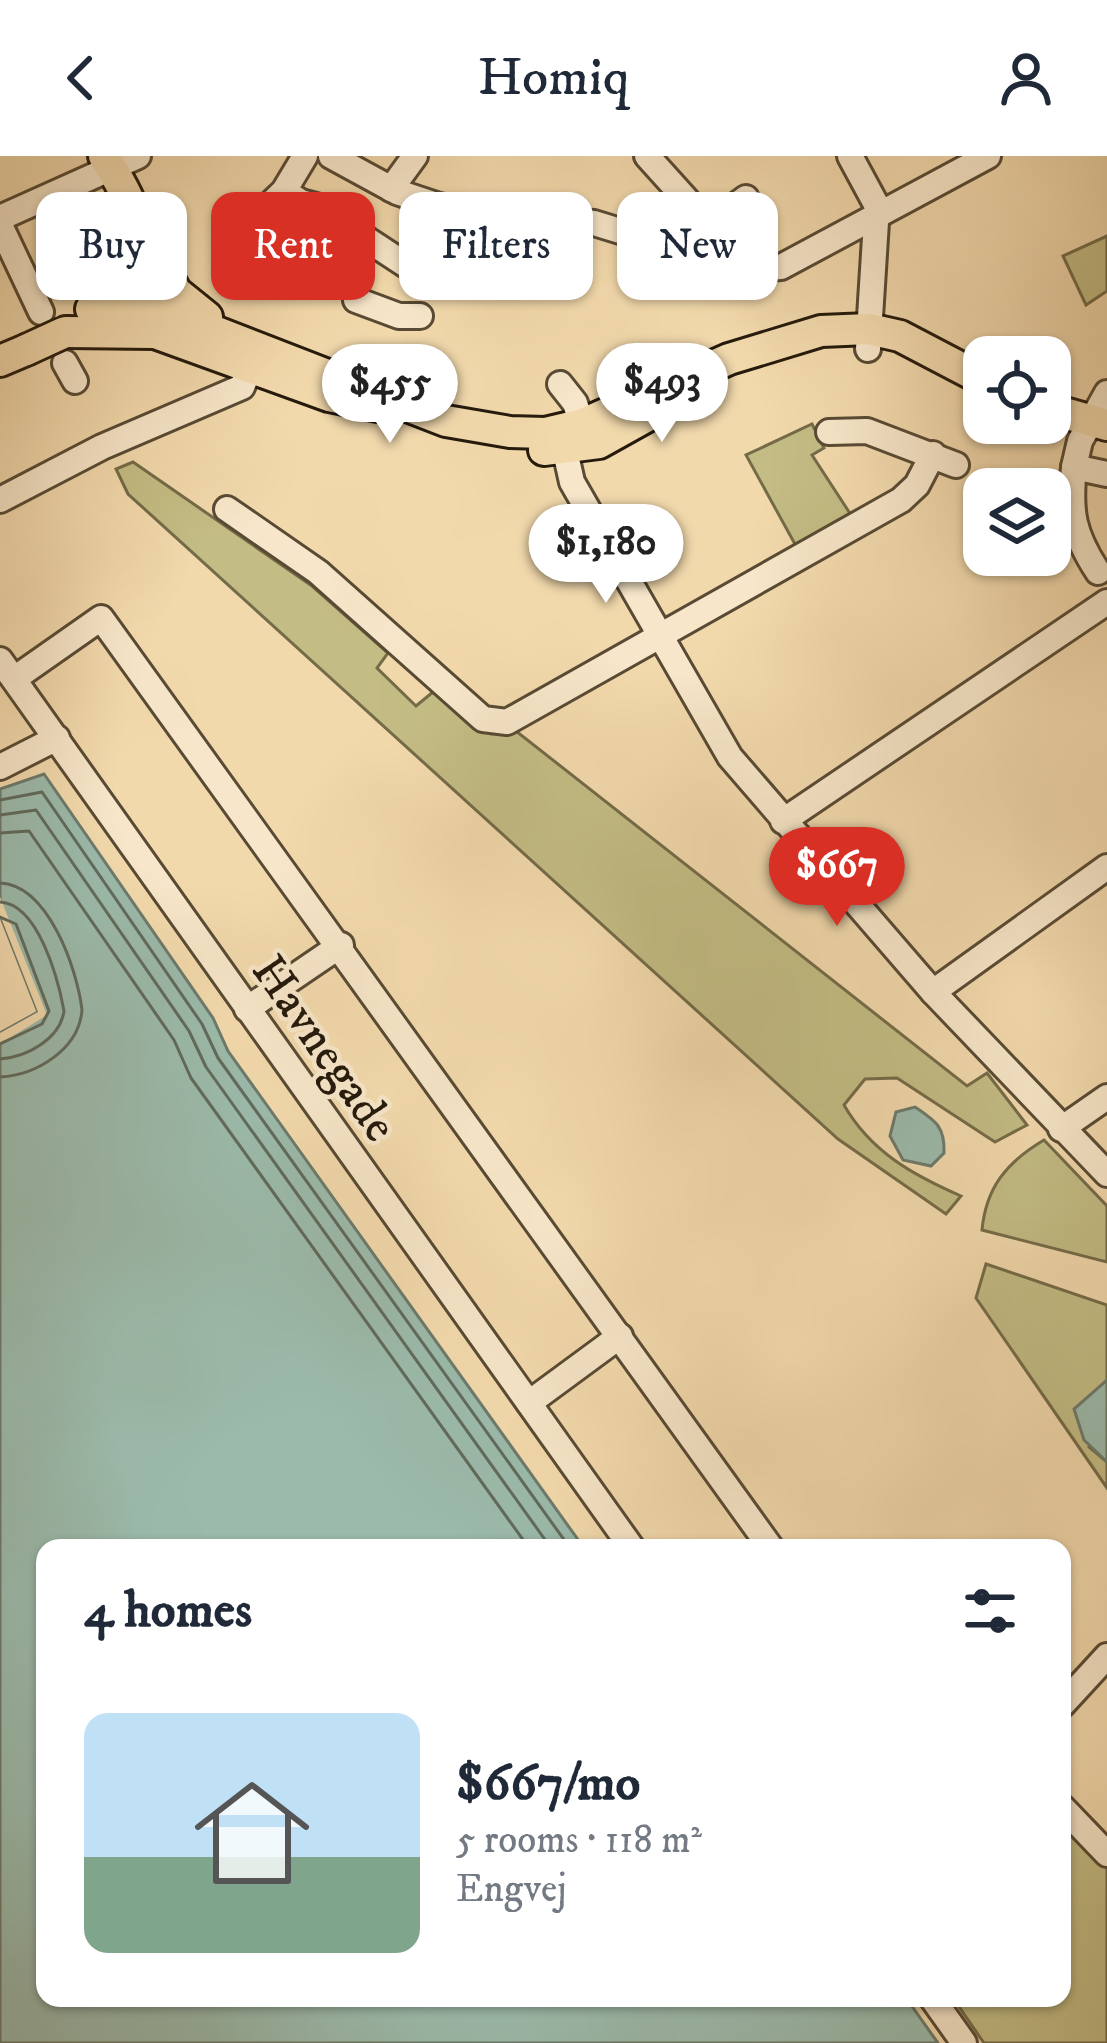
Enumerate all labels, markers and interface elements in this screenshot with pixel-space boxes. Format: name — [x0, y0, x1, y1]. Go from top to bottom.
icon: back — [48, 45, 114, 111]
text: Homiq — [478, 45, 629, 112]
icon: person — [993, 45, 1059, 111]
chip: Buy — [36, 192, 187, 300]
chip: Rent — [211, 192, 375, 300]
chip: Filters — [399, 192, 593, 300]
chip: New — [617, 192, 778, 300]
map controls — [963, 336, 1071, 576]
button: locate — [963, 336, 1071, 444]
pin: $493 — [591, 343, 733, 445]
pin: $455 — [319, 344, 461, 446]
text: $493 — [623, 357, 701, 406]
text: $455 — [349, 358, 431, 407]
button: layers — [963, 468, 1071, 576]
pin: $1,180 — [508, 504, 704, 606]
text: $1,180 — [556, 518, 656, 567]
pin: $667 — [766, 827, 908, 929]
text: $667 — [796, 841, 878, 890]
street label: Havnegade — [238, 944, 410, 1154]
icon: filters — [957, 1578, 1023, 1644]
text: 4 homes — [84, 1579, 252, 1643]
text: $667/mo — [456, 1752, 640, 1816]
icon: home — [180, 1761, 324, 1905]
text: 5 rooms · 118 m² — [456, 1816, 702, 1865]
text: Engvej — [456, 1865, 567, 1914]

